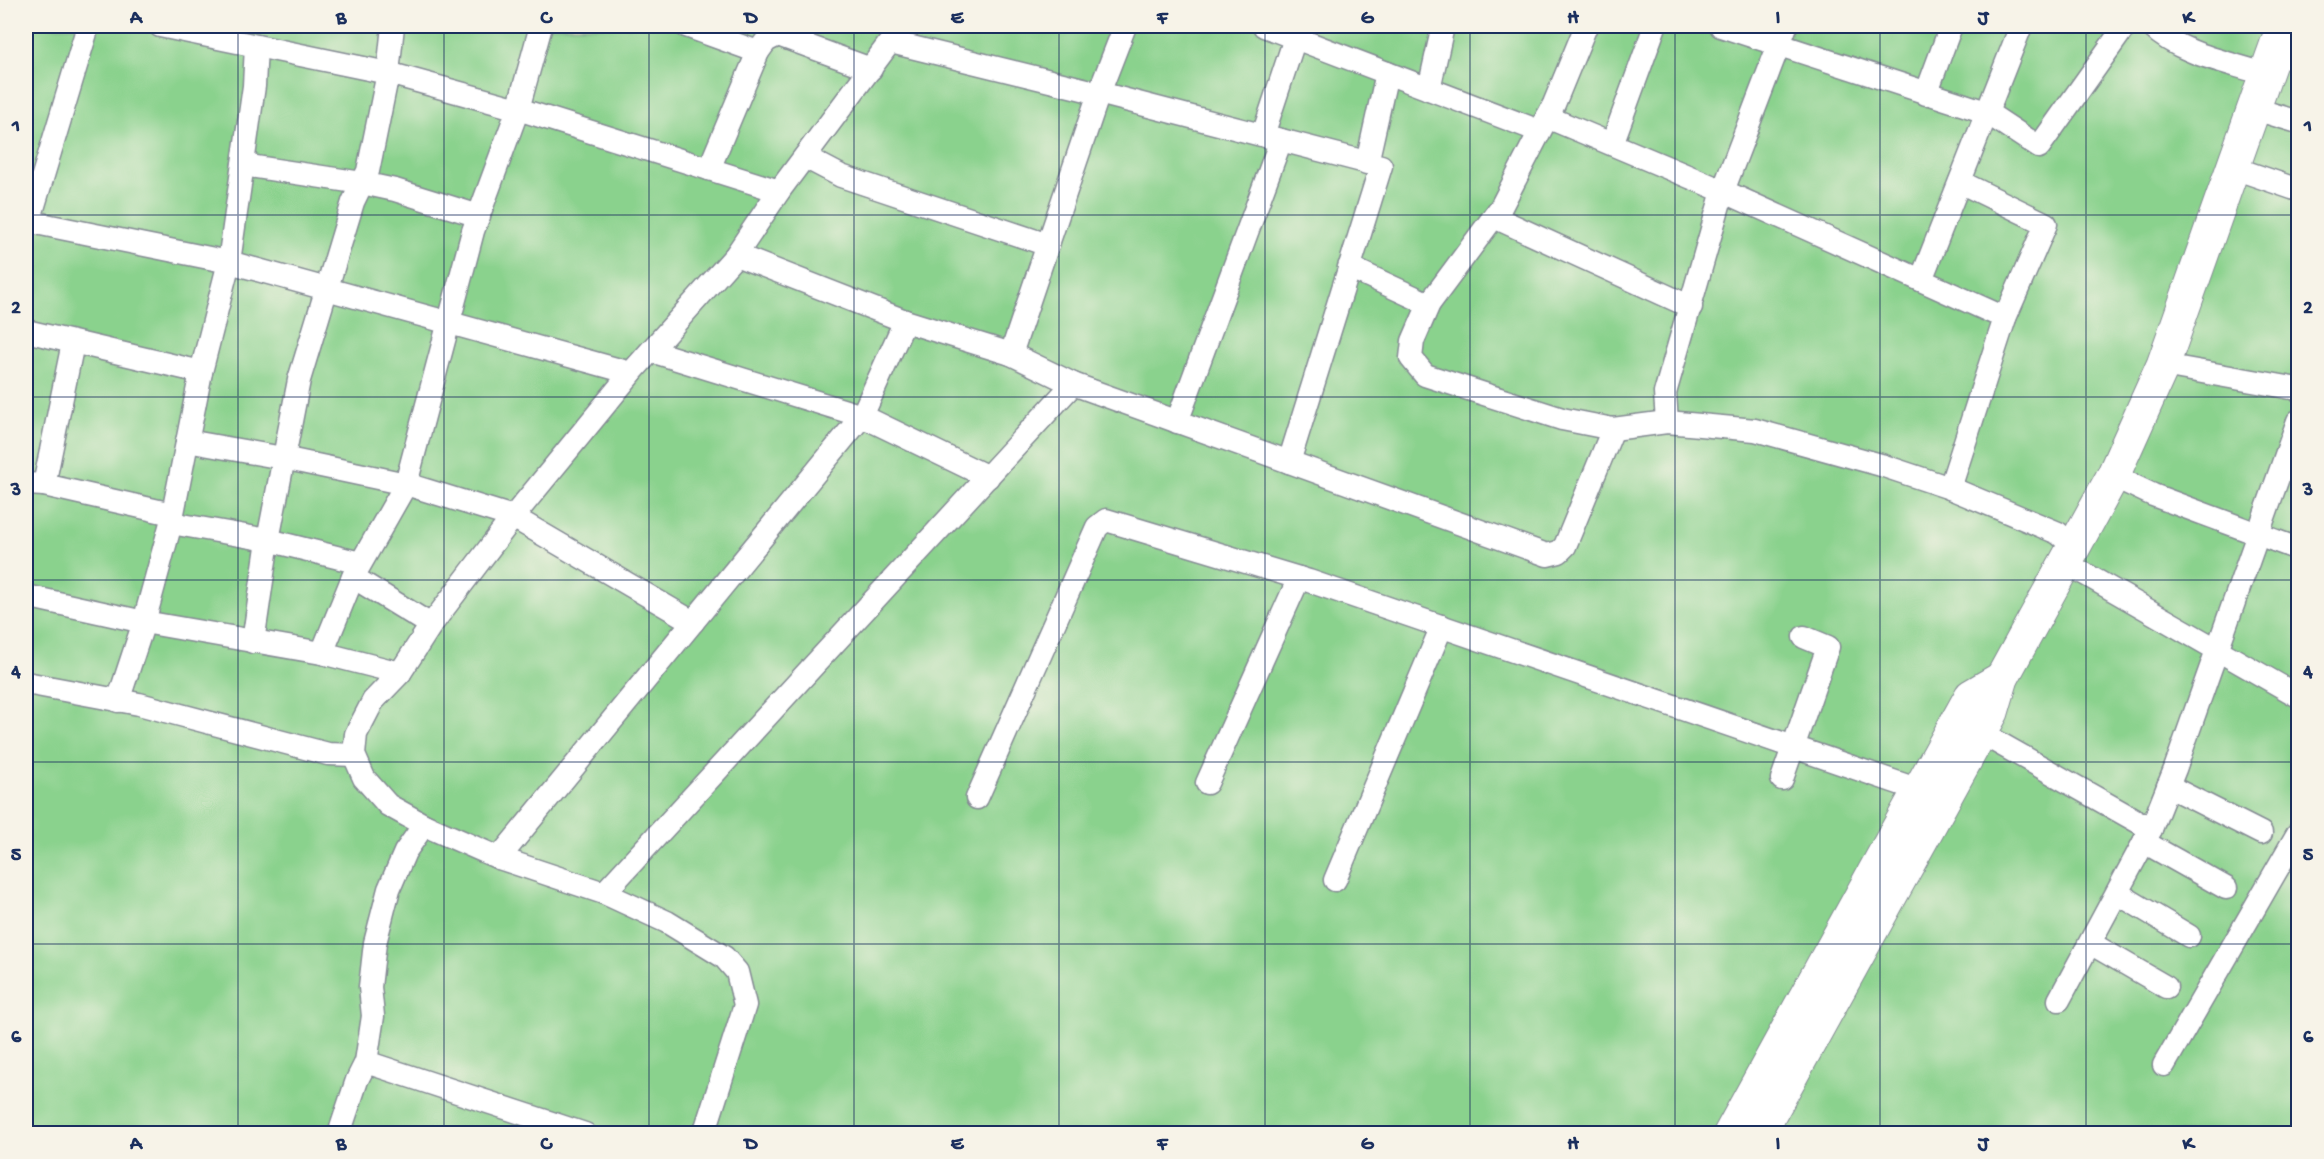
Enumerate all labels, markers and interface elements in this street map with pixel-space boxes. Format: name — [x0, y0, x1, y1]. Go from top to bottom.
text: A — [129, 8, 144, 31]
text: B — [335, 8, 347, 31]
text: C — [540, 8, 554, 31]
text: D — [742, 8, 758, 31]
text: E — [951, 8, 965, 31]
text: F — [1156, 8, 1169, 31]
text: G — [1361, 8, 1375, 31]
text: H — [1567, 8, 1579, 31]
text: I — [1776, 8, 1781, 31]
text: J — [1977, 8, 1990, 31]
text: K — [2181, 8, 2196, 31]
text: 1 — [11, 116, 20, 139]
text: 1 — [2303, 116, 2312, 139]
text: 2 — [11, 298, 21, 321]
text: 2 — [2303, 298, 2313, 321]
text: 3 — [10, 480, 21, 503]
text: 3 — [2302, 480, 2313, 503]
text: 4 — [10, 662, 21, 685]
text: 4 — [2302, 662, 2313, 685]
text: 5 — [11, 845, 22, 868]
text: 5 — [2303, 845, 2314, 868]
text: 6 — [11, 1027, 22, 1050]
text: 6 — [2303, 1027, 2314, 1050]
text: A — [129, 1134, 144, 1157]
text: B — [335, 1134, 347, 1157]
text: C — [540, 1134, 554, 1157]
text: D — [742, 1134, 758, 1157]
text: E — [951, 1134, 965, 1157]
text: F — [1156, 1134, 1169, 1157]
text: G — [1361, 1134, 1375, 1157]
text: H — [1567, 1134, 1579, 1157]
text: I — [1776, 1134, 1781, 1157]
text: J — [1977, 1134, 1990, 1157]
text: K — [2181, 1134, 2196, 1157]

